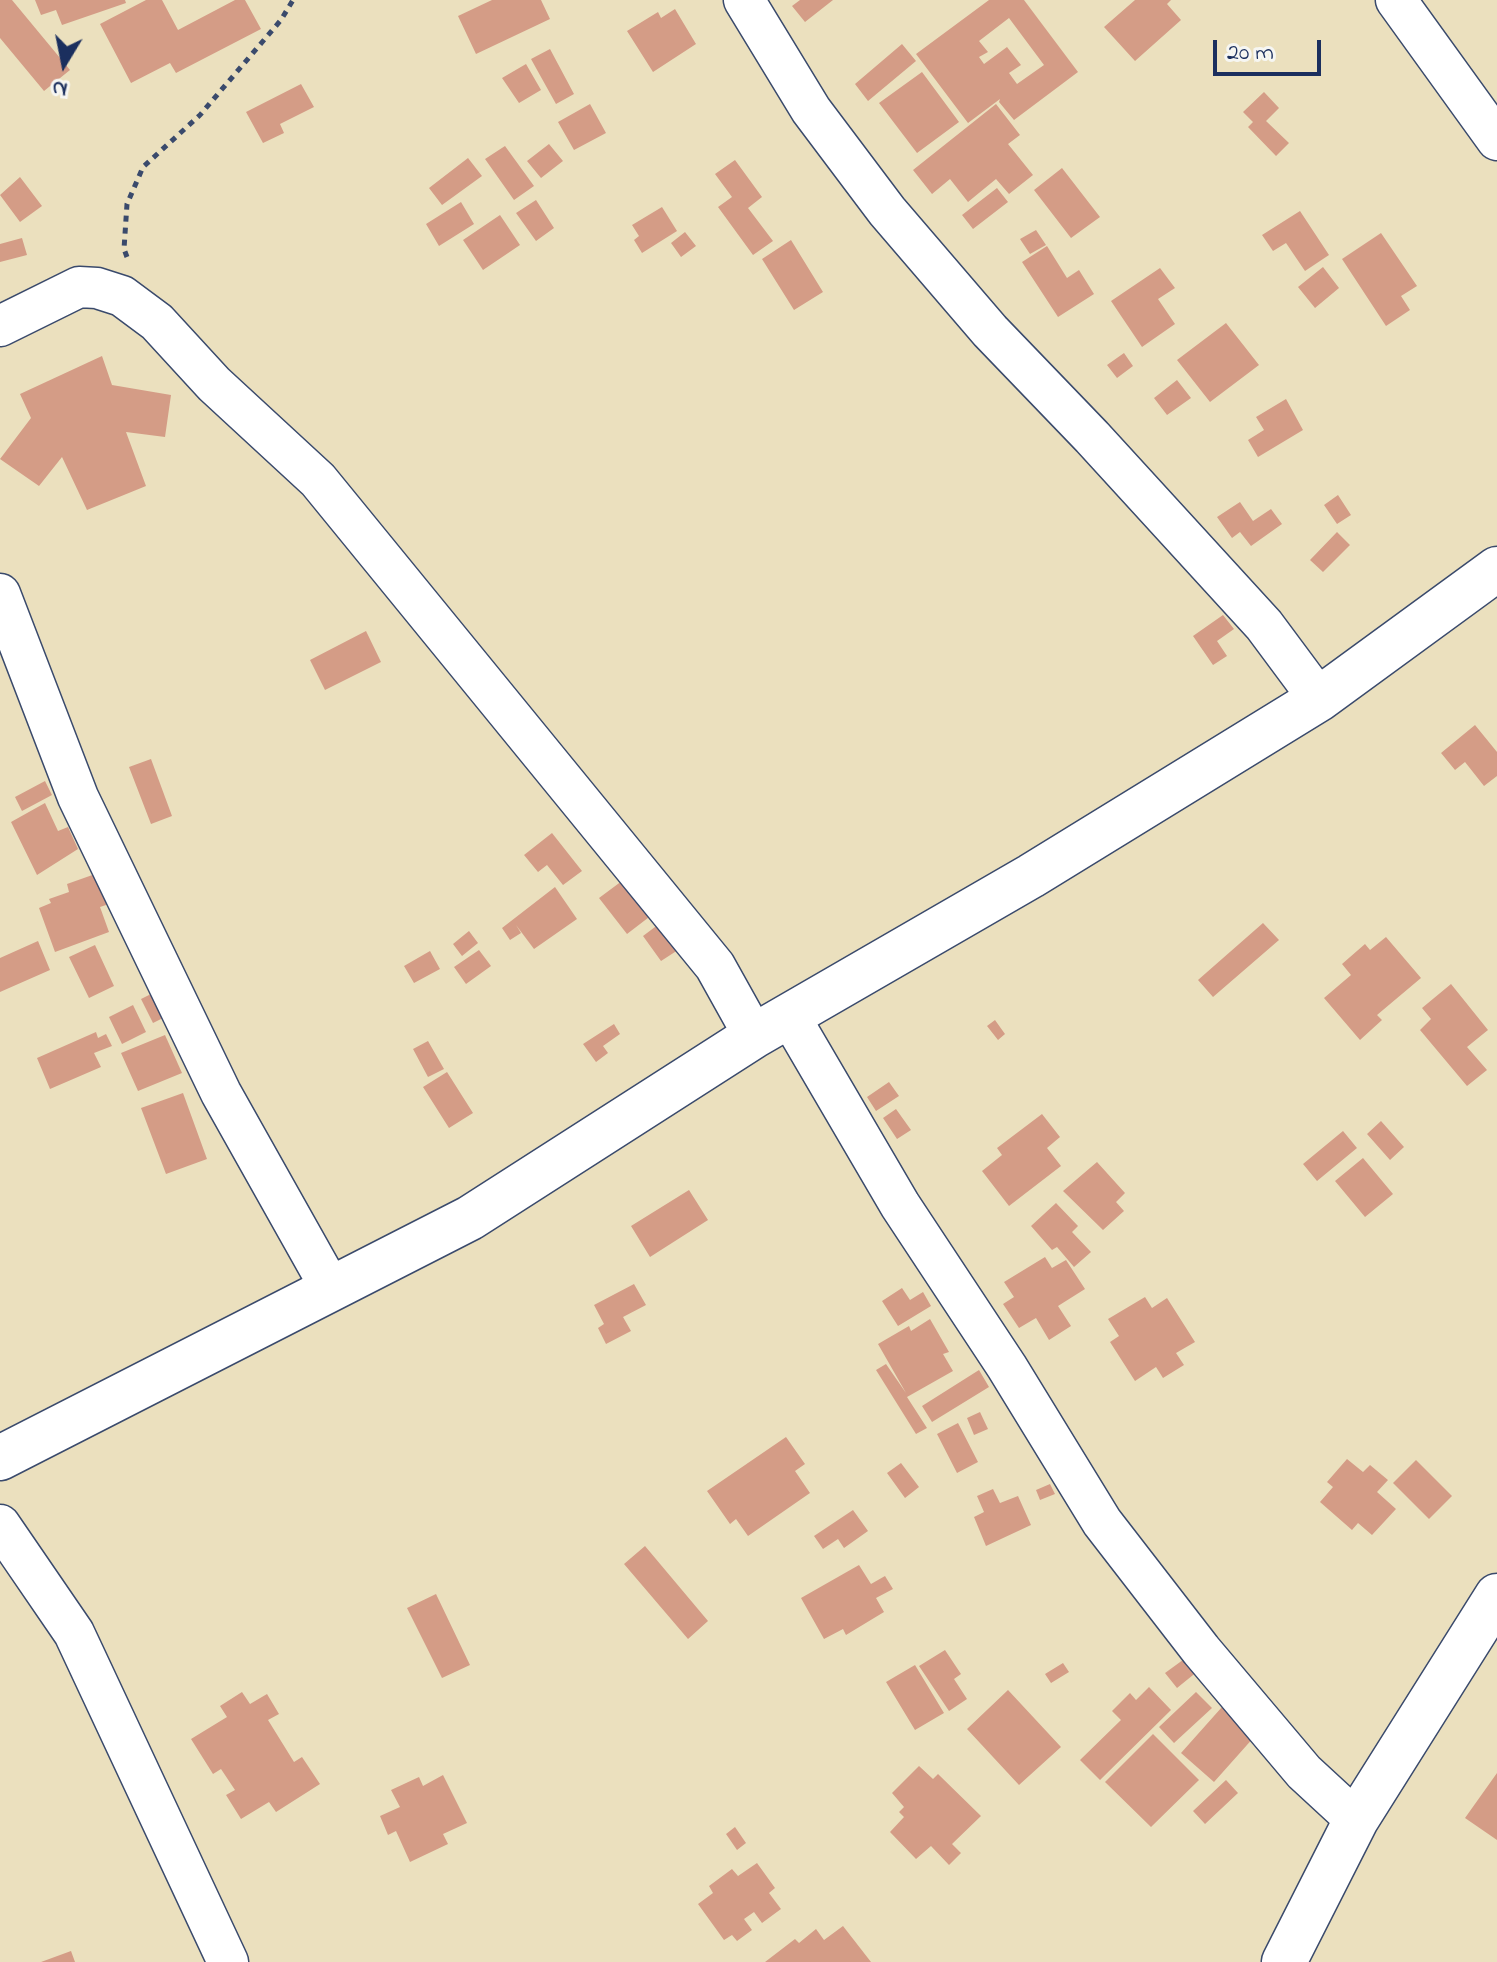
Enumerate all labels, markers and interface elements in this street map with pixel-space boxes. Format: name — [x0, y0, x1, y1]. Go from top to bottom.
north arrow — [24, 24, 104, 104]
scale bar — [1217, 24, 1325, 74]
text: 20 m — [1227, 36, 1274, 71]
text: N — [50, 71, 70, 105]

